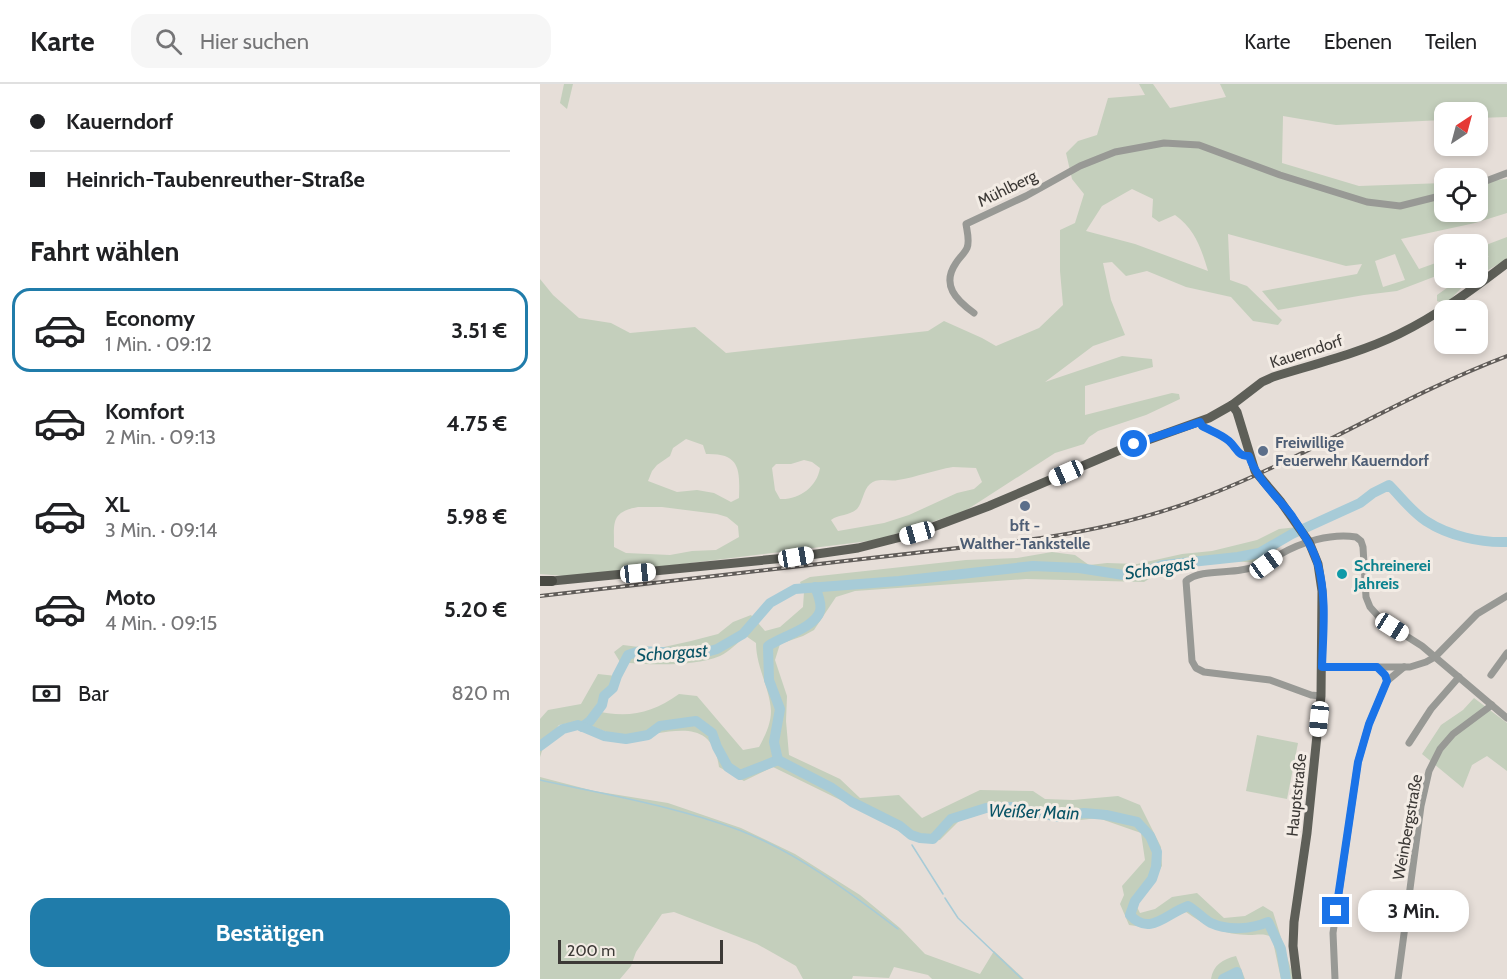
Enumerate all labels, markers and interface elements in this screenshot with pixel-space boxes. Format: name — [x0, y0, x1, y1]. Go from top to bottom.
search box — [131, 14, 551, 68]
text: Karte — [30, 24, 95, 58]
icon: search — [152, 25, 185, 58]
text: Hier suchen — [200, 28, 309, 55]
text: Karte — [1244, 29, 1291, 54]
text: Ebenen — [1324, 29, 1392, 54]
text: Teilen — [1425, 29, 1477, 54]
north arrow — [1434, 102, 1488, 156]
map controls — [1434, 102, 1488, 354]
text: Kauerndorf — [66, 108, 173, 135]
text: Heinrich-Taubenreuther-Straße — [66, 166, 365, 193]
street label: Mühlberg — [974, 166, 1041, 211]
button: locate — [1434, 168, 1488, 222]
button: + — [1434, 234, 1488, 288]
text: Fahrt wählen — [30, 235, 179, 268]
button: − — [1434, 300, 1488, 354]
icon: car — [33, 303, 87, 357]
text: Economy — [105, 305, 195, 332]
text: 3.51 € — [451, 317, 507, 344]
street label: Kauerndorf — [1267, 331, 1346, 372]
text: 1 Min. · 09:12 — [105, 332, 212, 356]
icon: car — [33, 396, 87, 450]
text: Komfort — [105, 398, 184, 425]
text: 4.75 € — [446, 410, 507, 437]
text: 2 Min. · 09:13 — [105, 425, 216, 449]
route start — [1120, 430, 1147, 457]
place label: Freiwillige Feuerwehr Kauerndorf — [1275, 433, 1429, 470]
marker: Freiwillige Feuerwehr Kauerndorf — [1256, 444, 1270, 458]
car — [1046, 457, 1086, 489]
icon: car — [33, 489, 87, 543]
text: XL — [105, 491, 130, 518]
marker: bft - Walther-Tankstelle — [1018, 499, 1032, 513]
text: 5.98 € — [446, 503, 507, 530]
place label: bft - Walther-Tankstelle — [960, 516, 1090, 553]
text: 3 Min. · 09:14 — [105, 518, 217, 542]
car — [897, 519, 937, 547]
car — [777, 545, 815, 569]
car — [1246, 546, 1286, 582]
water label: Schorgast — [1123, 551, 1198, 584]
place label: Schreinerei Jahreis — [1353, 556, 1431, 593]
car — [619, 562, 657, 584]
marker: Schreinerei Jahreis — [1335, 567, 1349, 581]
icon: car — [33, 582, 87, 636]
text: Moto — [105, 584, 156, 611]
text: 5.20 € — [444, 596, 507, 623]
car — [1372, 610, 1412, 644]
text: 4 Min. · 09:15 — [105, 611, 217, 635]
water label: Schorgast — [636, 639, 709, 666]
icon: cash — [30, 677, 63, 710]
text: Bar — [78, 680, 109, 707]
text: 820 m — [451, 681, 510, 705]
car — [1308, 700, 1330, 738]
street label: Hauptstraße — [1283, 753, 1310, 838]
street label: Weinbergstraße — [1389, 773, 1426, 881]
water label: Weißer Main — [988, 799, 1080, 825]
callout: 3 Min. — [1357, 890, 1468, 932]
route end — [1322, 897, 1349, 924]
button: Bestätigen — [30, 898, 510, 967]
text: 3 Min. — [1387, 899, 1440, 923]
scale bar — [558, 937, 723, 964]
text: 200 m — [567, 941, 615, 960]

